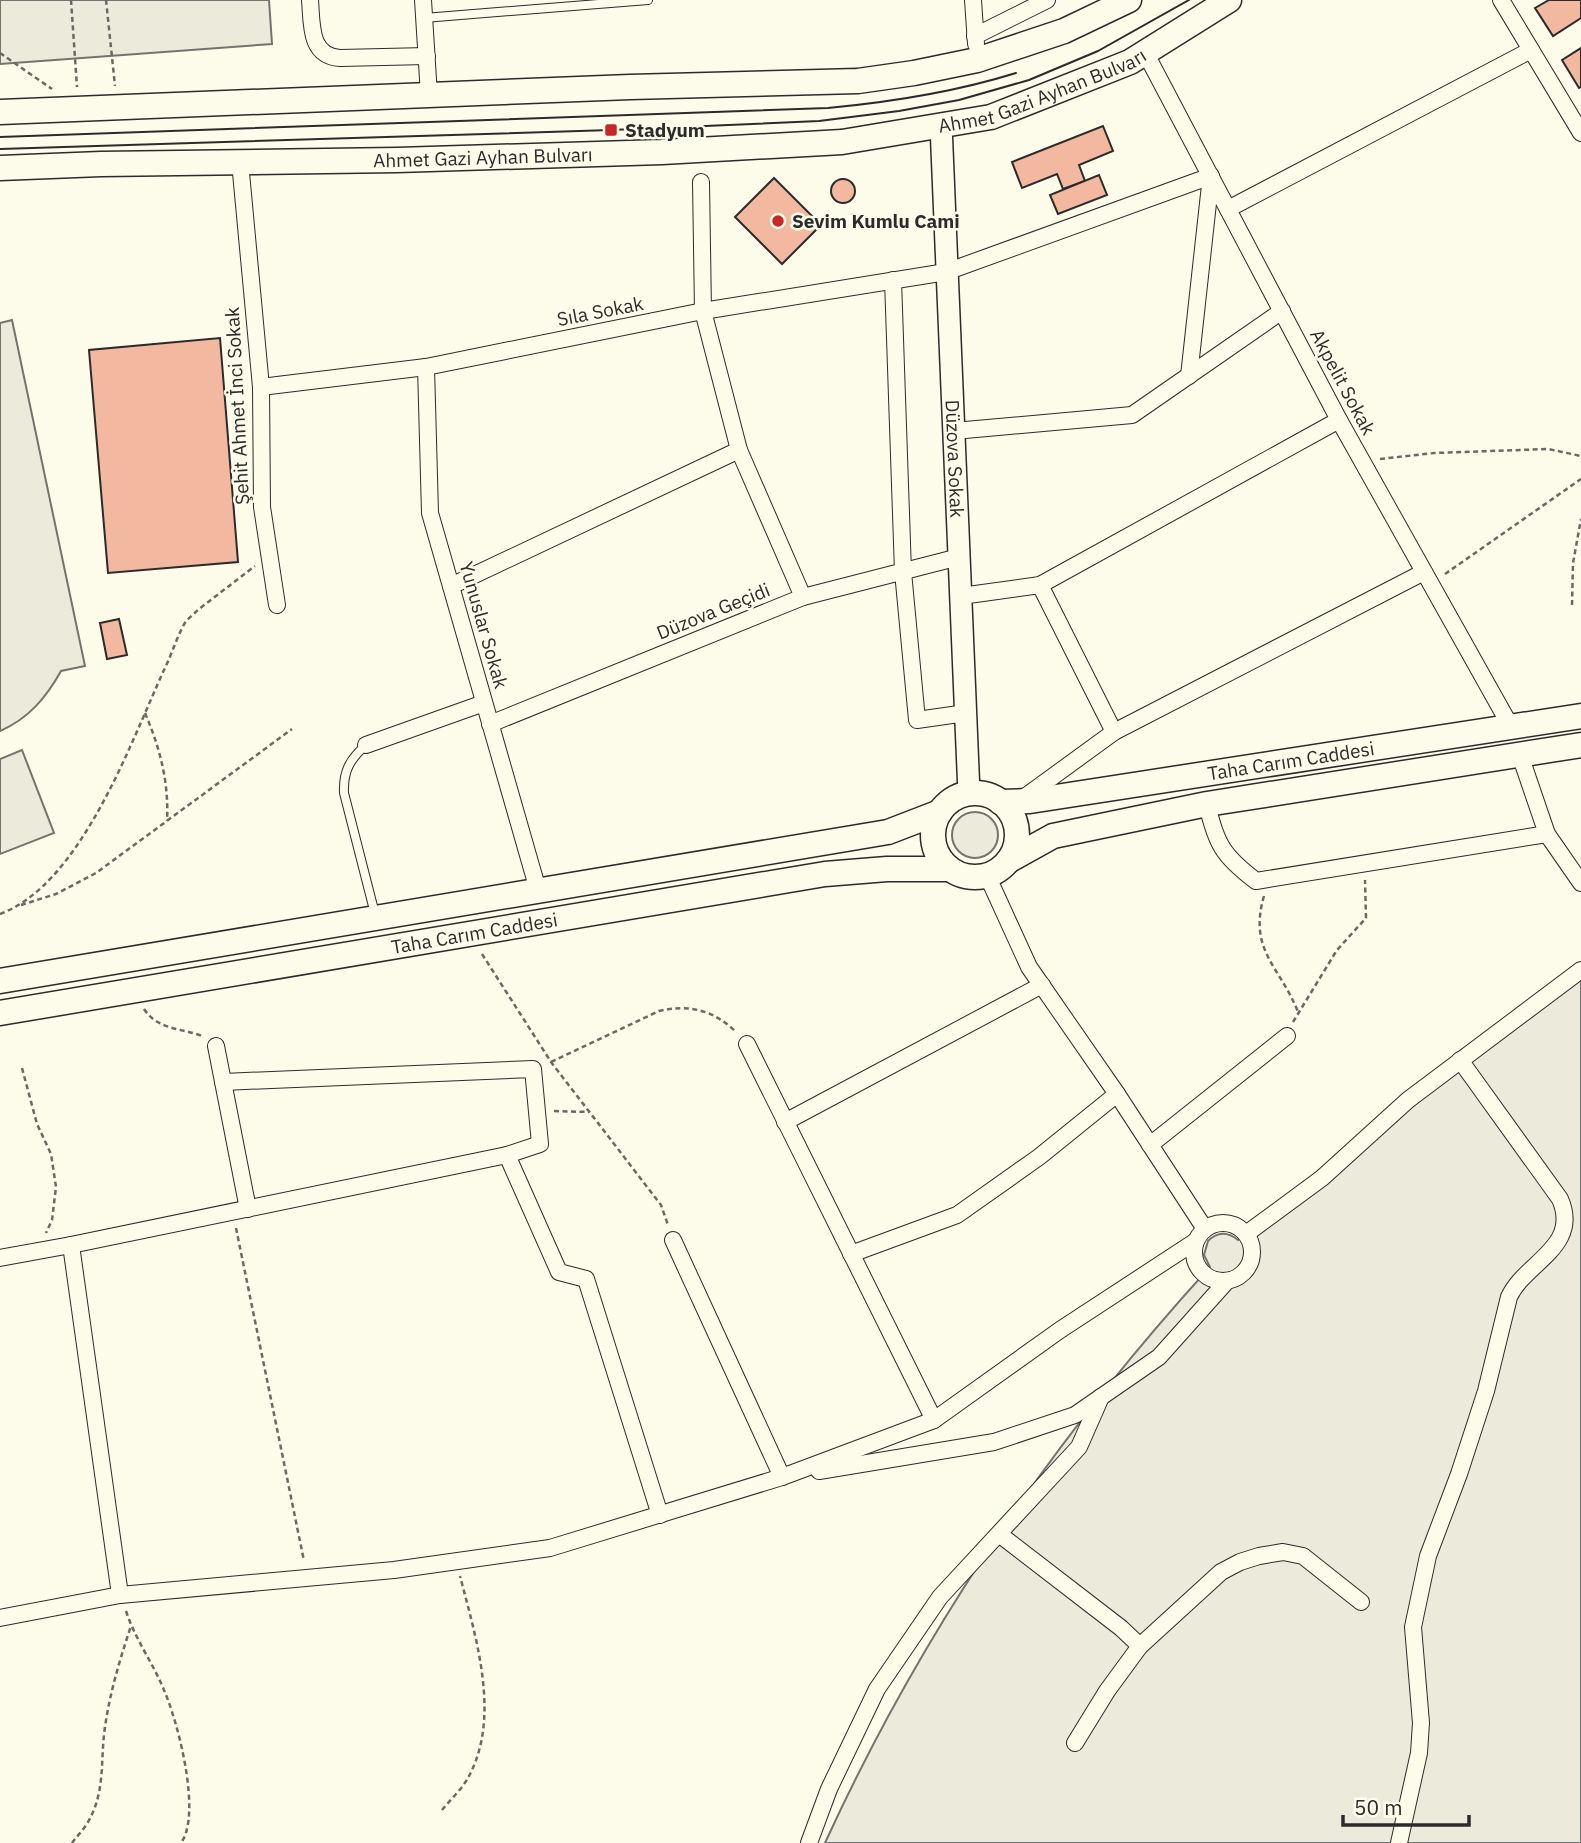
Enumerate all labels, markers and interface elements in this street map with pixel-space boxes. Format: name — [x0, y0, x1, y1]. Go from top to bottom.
street label: Ahmet Gazi Ayhan Bulvarı — [936, 43, 1151, 138]
place label: Stadyum — [625, 118, 705, 142]
marker: Stadyum — [603, 122, 619, 138]
street label: Ahmet Gazi Ayhan Bulvarı — [373, 142, 593, 172]
place label: Sevim Kumlu Cami — [792, 209, 960, 233]
marker: Sevim Kumlu Cami — [770, 213, 786, 229]
street label: Sıla Sokak — [555, 291, 645, 331]
street label: Şehit Ahmet İnci Sokak — [220, 306, 254, 506]
street label: Akpelit Sokak — [1305, 325, 1381, 439]
street label: Düzova Sokak — [941, 399, 969, 518]
street label: Yunuslar Sokak — [454, 559, 514, 691]
street label: Düzova Geçidi — [653, 577, 773, 645]
street label: Taha Carım Caddesi — [1206, 736, 1376, 785]
street label: Taha Carım Caddesi — [389, 907, 559, 959]
scale bar — [1343, 1784, 1469, 1828]
text: 50 m — [1354, 1793, 1403, 1821]

